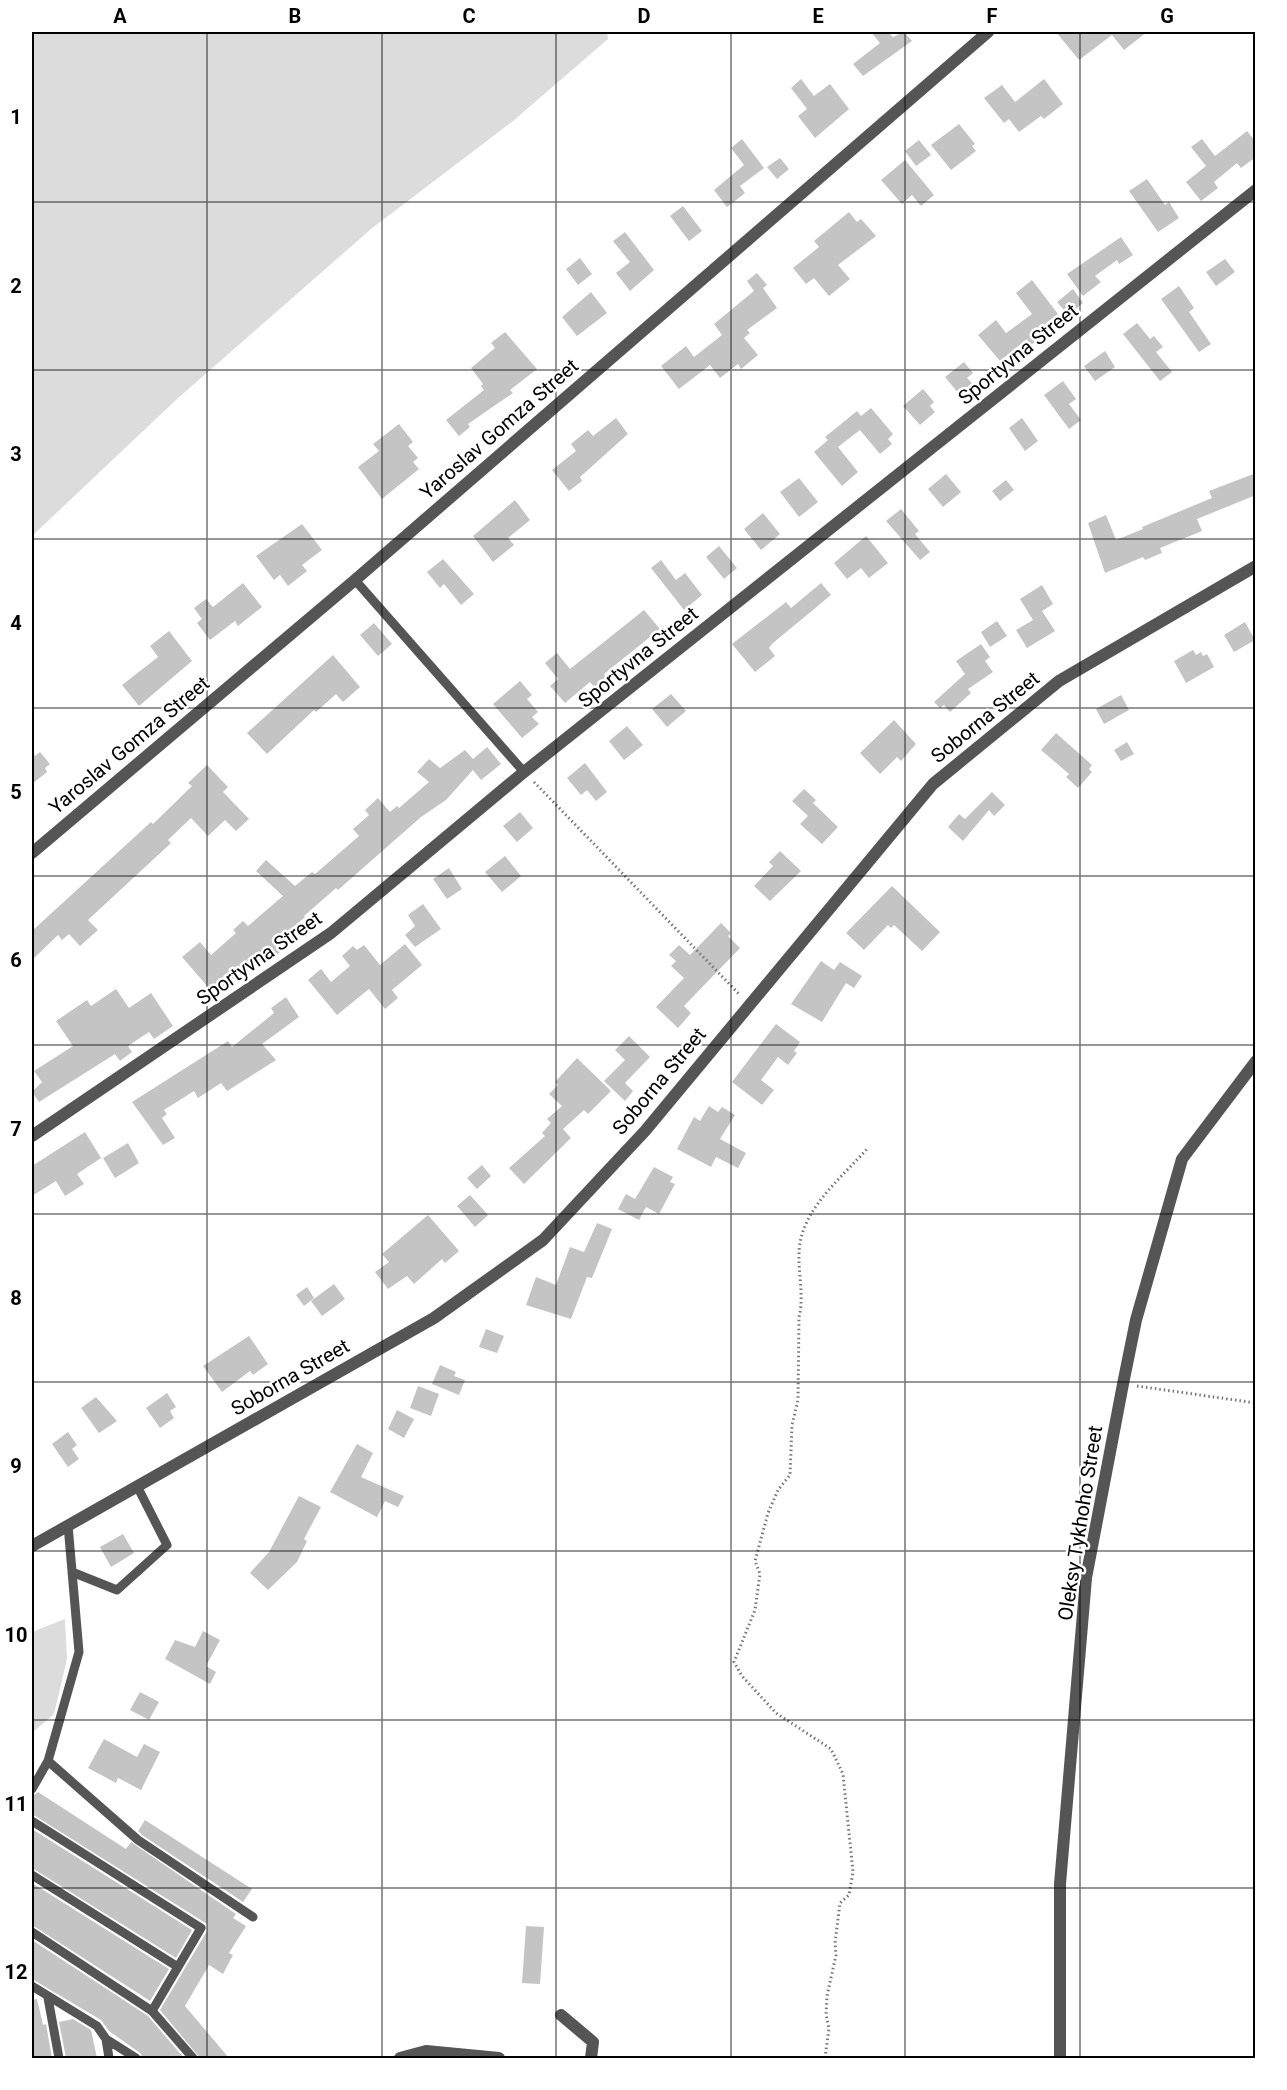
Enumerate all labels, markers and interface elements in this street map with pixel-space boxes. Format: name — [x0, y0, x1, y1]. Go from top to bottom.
text: A — [113, 4, 127, 28]
text: B — [289, 4, 301, 28]
text: C — [462, 4, 476, 28]
text: D — [638, 4, 651, 28]
text: E — [812, 4, 824, 28]
text: F — [987, 4, 998, 28]
text: G — [1160, 4, 1174, 28]
text: 1 — [10, 105, 22, 129]
text: 2 — [10, 274, 22, 298]
street label: Sportyvna Street — [953, 298, 1083, 410]
street label: Yaroslav Gomza Street — [415, 354, 583, 504]
text: 3 — [10, 442, 22, 466]
street label: Sportyvna Street — [573, 601, 703, 713]
text: 4 — [10, 611, 22, 635]
street label: Soborna Street — [926, 666, 1044, 768]
street label: Yaroslav Gomza Street — [44, 671, 214, 819]
text: 5 — [10, 780, 22, 804]
street label: Sportyvna Street — [192, 906, 326, 1010]
text: 6 — [10, 948, 22, 972]
street label: Soborna Street — [607, 1023, 711, 1139]
text: 7 — [10, 1117, 22, 1141]
text: 8 — [10, 1286, 22, 1310]
street label: Soborna Street — [227, 1334, 353, 1420]
street label: Oleksy Tykhoho Street — [1053, 1424, 1107, 1622]
text: 9 — [10, 1454, 22, 1478]
text: 10 — [5, 1623, 27, 1647]
text: 11 — [5, 1792, 27, 1816]
text: 12 — [5, 1960, 27, 1984]

